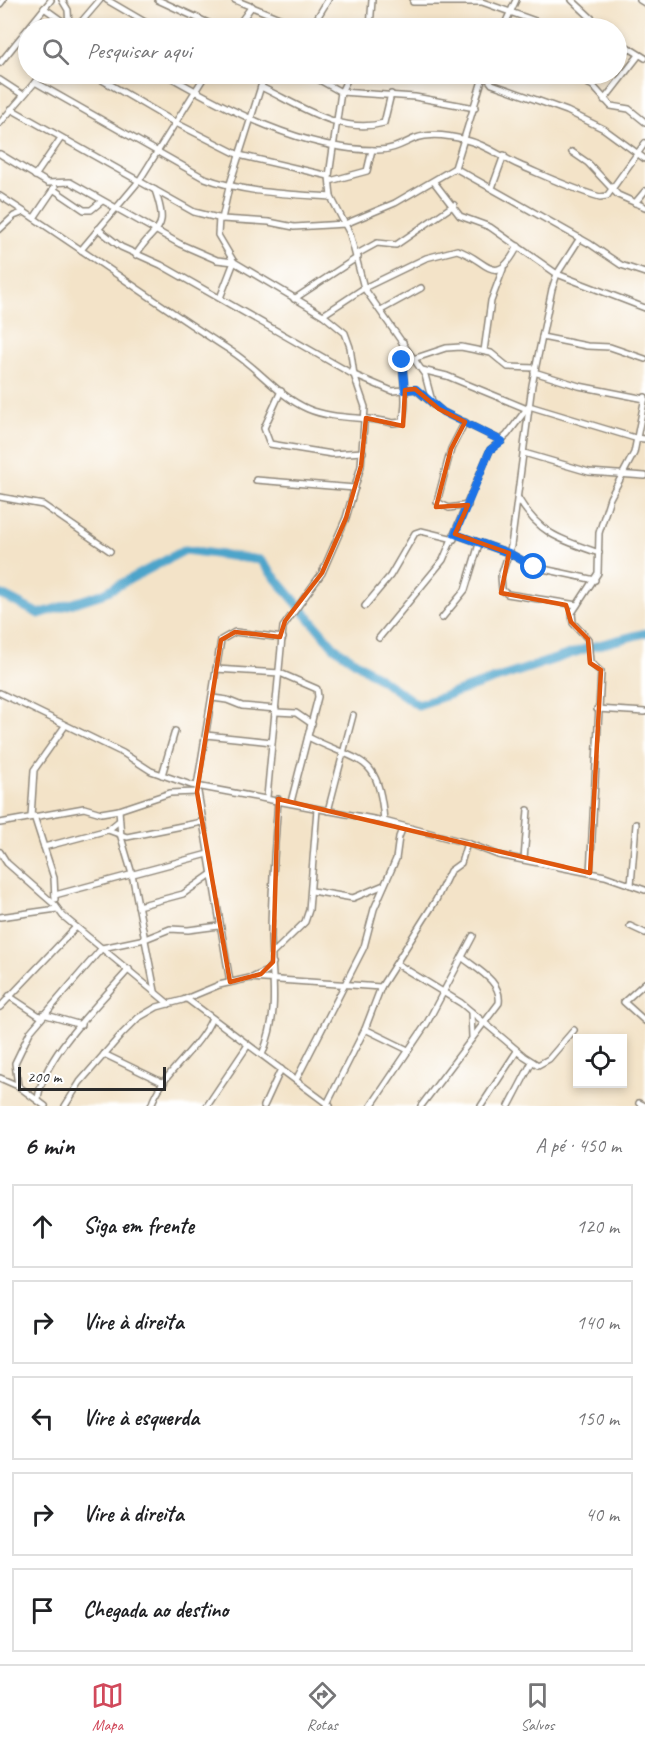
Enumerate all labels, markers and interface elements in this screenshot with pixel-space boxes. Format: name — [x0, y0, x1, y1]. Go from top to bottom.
search box — [18, 18, 627, 84]
icon: search — [39, 35, 72, 68]
text: Pesquisar aqui — [87, 37, 192, 65]
route end — [388, 346, 414, 372]
route start — [520, 553, 546, 579]
map controls — [573, 1034, 627, 1088]
button: locate — [573, 1034, 627, 1088]
scale bar — [18, 1064, 166, 1092]
text: 200 m — [27, 1067, 61, 1087]
text: 6 min — [24, 1129, 74, 1162]
text: A pé · 450 m — [536, 1133, 621, 1158]
icon: ahead — [26, 1210, 59, 1243]
text: Siga em frente — [83, 1212, 194, 1240]
text: 120 m — [576, 1214, 619, 1239]
icon: right — [26, 1306, 59, 1339]
text: Vire à direita — [83, 1308, 183, 1336]
text: 140 m — [576, 1310, 619, 1335]
icon: left — [26, 1402, 59, 1435]
text: Vire à esquerda — [83, 1404, 199, 1432]
text: 150 m — [576, 1406, 619, 1431]
icon: right — [26, 1498, 59, 1531]
text: Vire à direita — [83, 1500, 183, 1528]
text: 40 m — [585, 1502, 619, 1527]
icon: arrive — [26, 1594, 59, 1627]
text: Chegada ao destino — [83, 1596, 228, 1624]
tab: Mapa — [91, 1679, 124, 1735]
tab: Rotas — [306, 1679, 339, 1735]
tab: Salvos — [520, 1679, 554, 1735]

